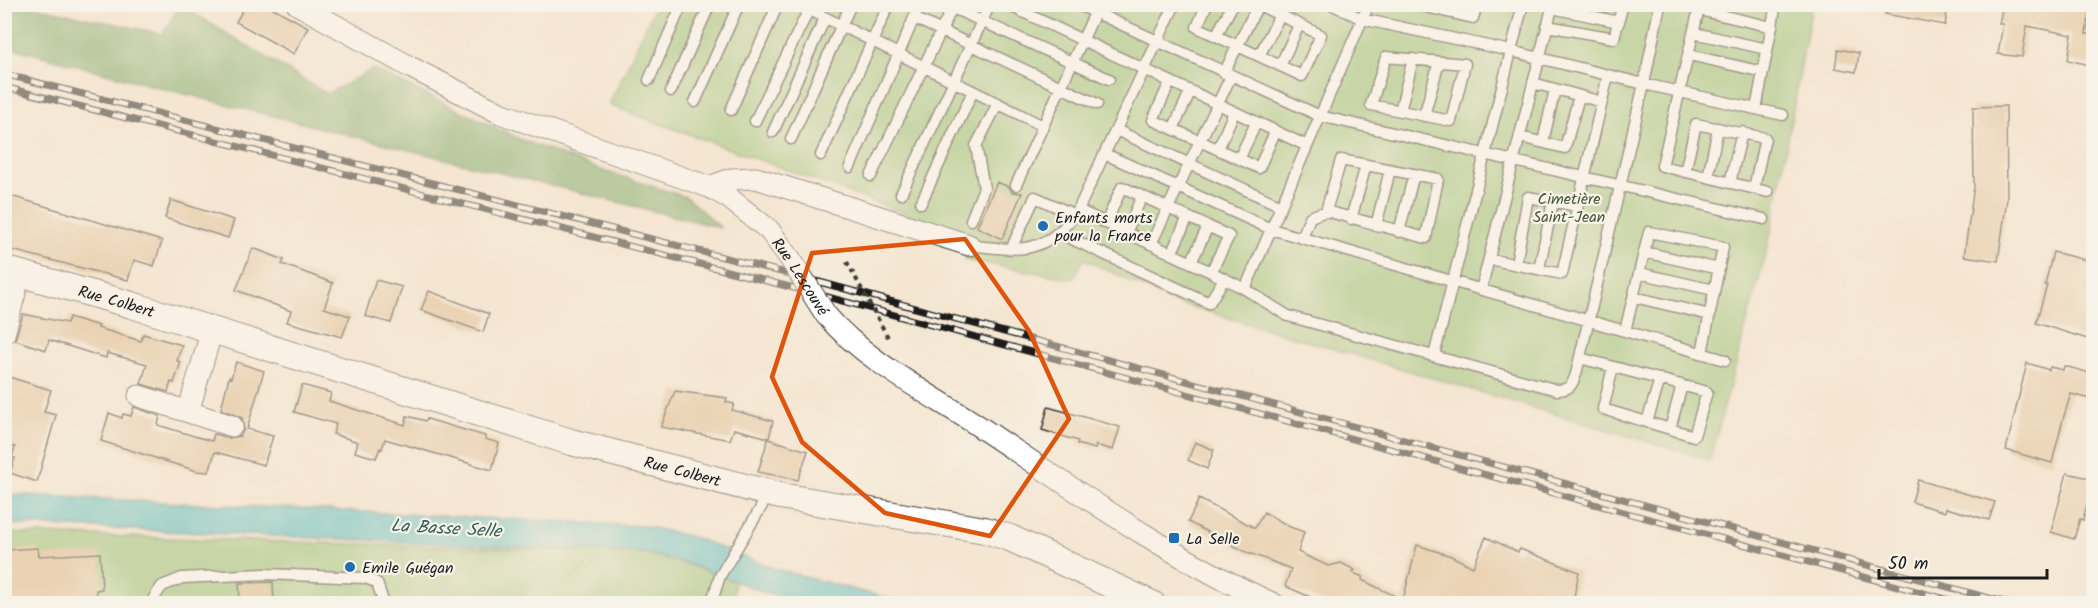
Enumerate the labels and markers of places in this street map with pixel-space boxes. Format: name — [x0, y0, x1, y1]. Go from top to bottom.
place label: Enfants morts pour la France — [1054, 206, 1153, 249]
marker: Enfants morts pour la France — [1036, 219, 1050, 233]
place label: La Selle — [1186, 527, 1239, 552]
marker: La Selle — [1167, 531, 1181, 545]
place label: Emile Guégan — [362, 556, 454, 581]
marker: Emile Guégan — [343, 560, 357, 574]

